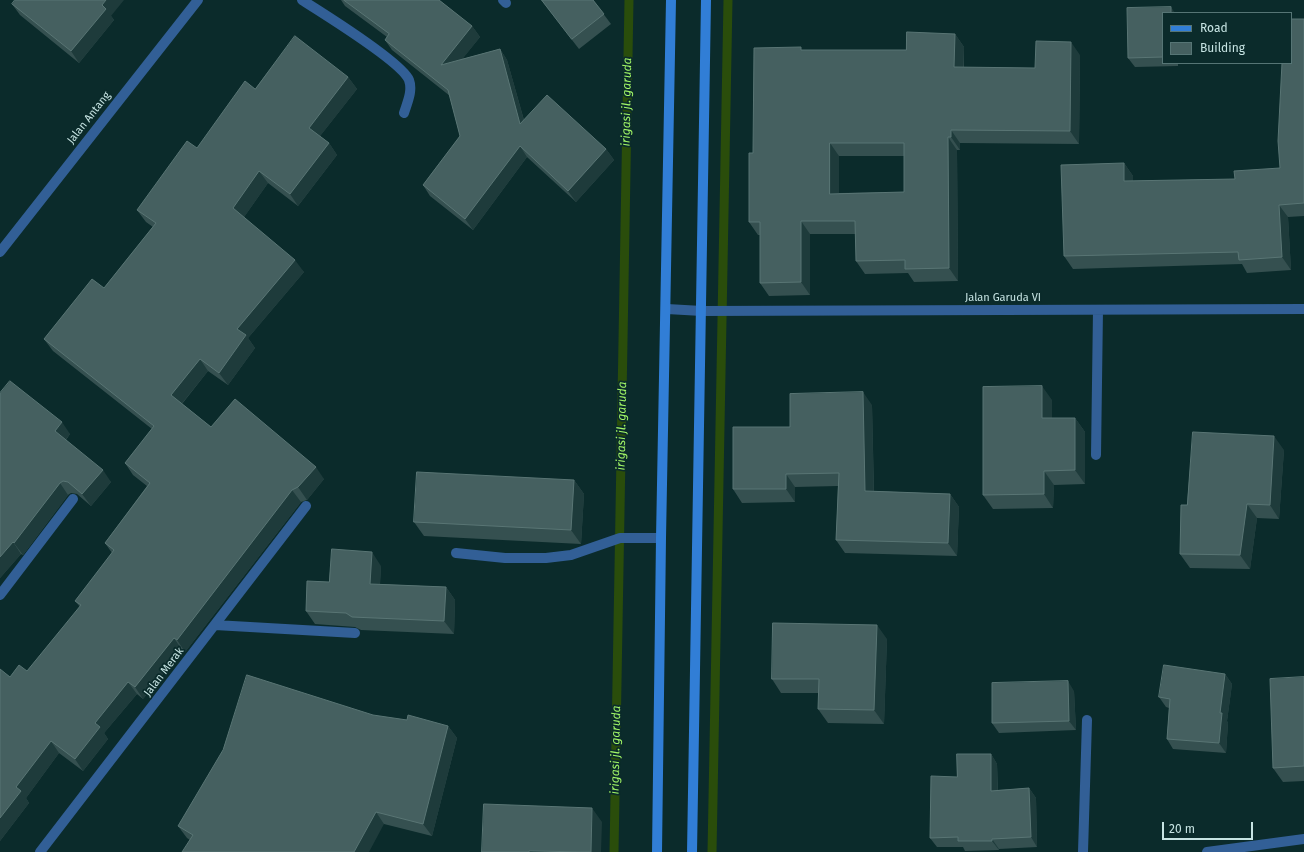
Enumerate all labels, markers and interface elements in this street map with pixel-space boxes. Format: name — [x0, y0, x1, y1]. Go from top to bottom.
legend — [1162, 12, 1292, 64]
text: Road — [1200, 21, 1228, 35]
text: Building — [1200, 41, 1245, 55]
water label: irigasi jl. garuda — [619, 57, 635, 147]
street label: Jalan Antang — [65, 89, 113, 147]
street label: Jalan Garuda VI — [965, 291, 1041, 305]
water label: irigasi jl. garuda — [614, 381, 630, 471]
street label: Jalan Merak — [141, 645, 187, 699]
water label: irigasi jl. garuda — [608, 705, 624, 795]
scale bar — [1164, 814, 1255, 840]
text: 20 m — [1169, 822, 1195, 836]

